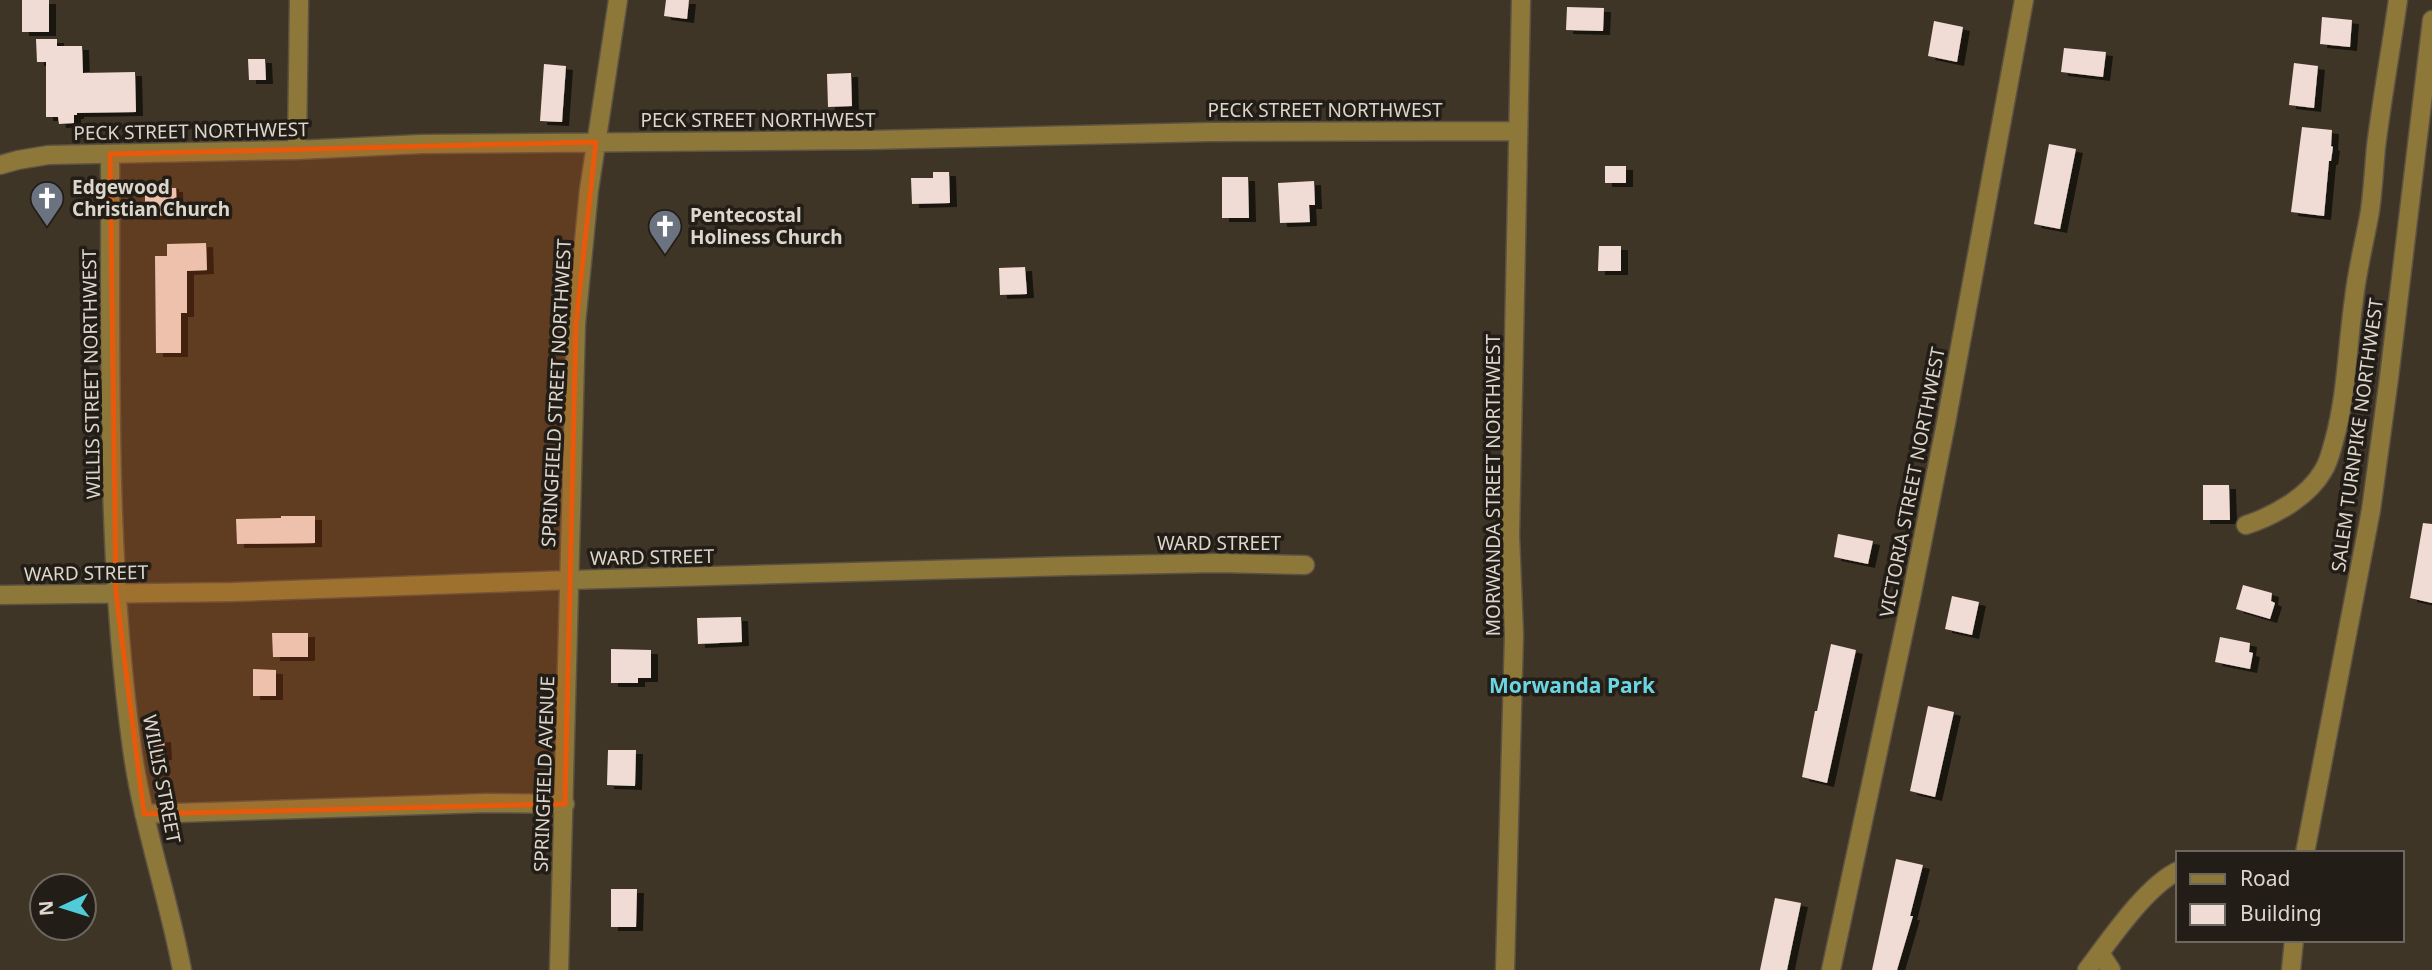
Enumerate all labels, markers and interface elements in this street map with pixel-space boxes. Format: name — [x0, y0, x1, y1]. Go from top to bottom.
street label: PECK STREET NORTHWEST — [1207, 97, 1443, 123]
street label: PECK STREET NORTHWEST — [640, 107, 876, 133]
street label: PECK STREET NORTHWEST — [73, 116, 309, 146]
place label: Edgewood Christian Church — [72, 174, 230, 222]
church icon: Edgewood Christian Church — [28, 179, 66, 228]
place label: Pentecostal Holiness Church — [690, 202, 843, 250]
church icon: Pentecostal Holiness Church — [646, 207, 684, 256]
street label: SPRINGFIELD STREET NORTHWEST — [535, 238, 577, 548]
street label: WILLIS STREET NORTHWEST — [76, 248, 106, 499]
street label: SALEM TURNPIKE NORTHWEST — [2325, 296, 2389, 574]
street label: MORWANDA STREET NORTHWEST — [1480, 333, 1506, 636]
street label: VICTORIA STREET NORTHWEST — [1873, 344, 1951, 619]
street label: WARD STREET — [1157, 530, 1282, 556]
street label: WARD STREET — [590, 543, 715, 571]
street label: WARD STREET — [24, 559, 149, 587]
district label: Morwanda Park — [1489, 671, 1656, 699]
street label: SPRINGFIELD AVENUE — [528, 675, 560, 873]
street label: WILLIS STREET — [137, 713, 187, 846]
legend — [2176, 851, 2404, 942]
text: Road — [2240, 864, 2290, 892]
north arrow — [28, 872, 98, 942]
text: Building — [2240, 899, 2322, 927]
text: N — [33, 900, 60, 917]

